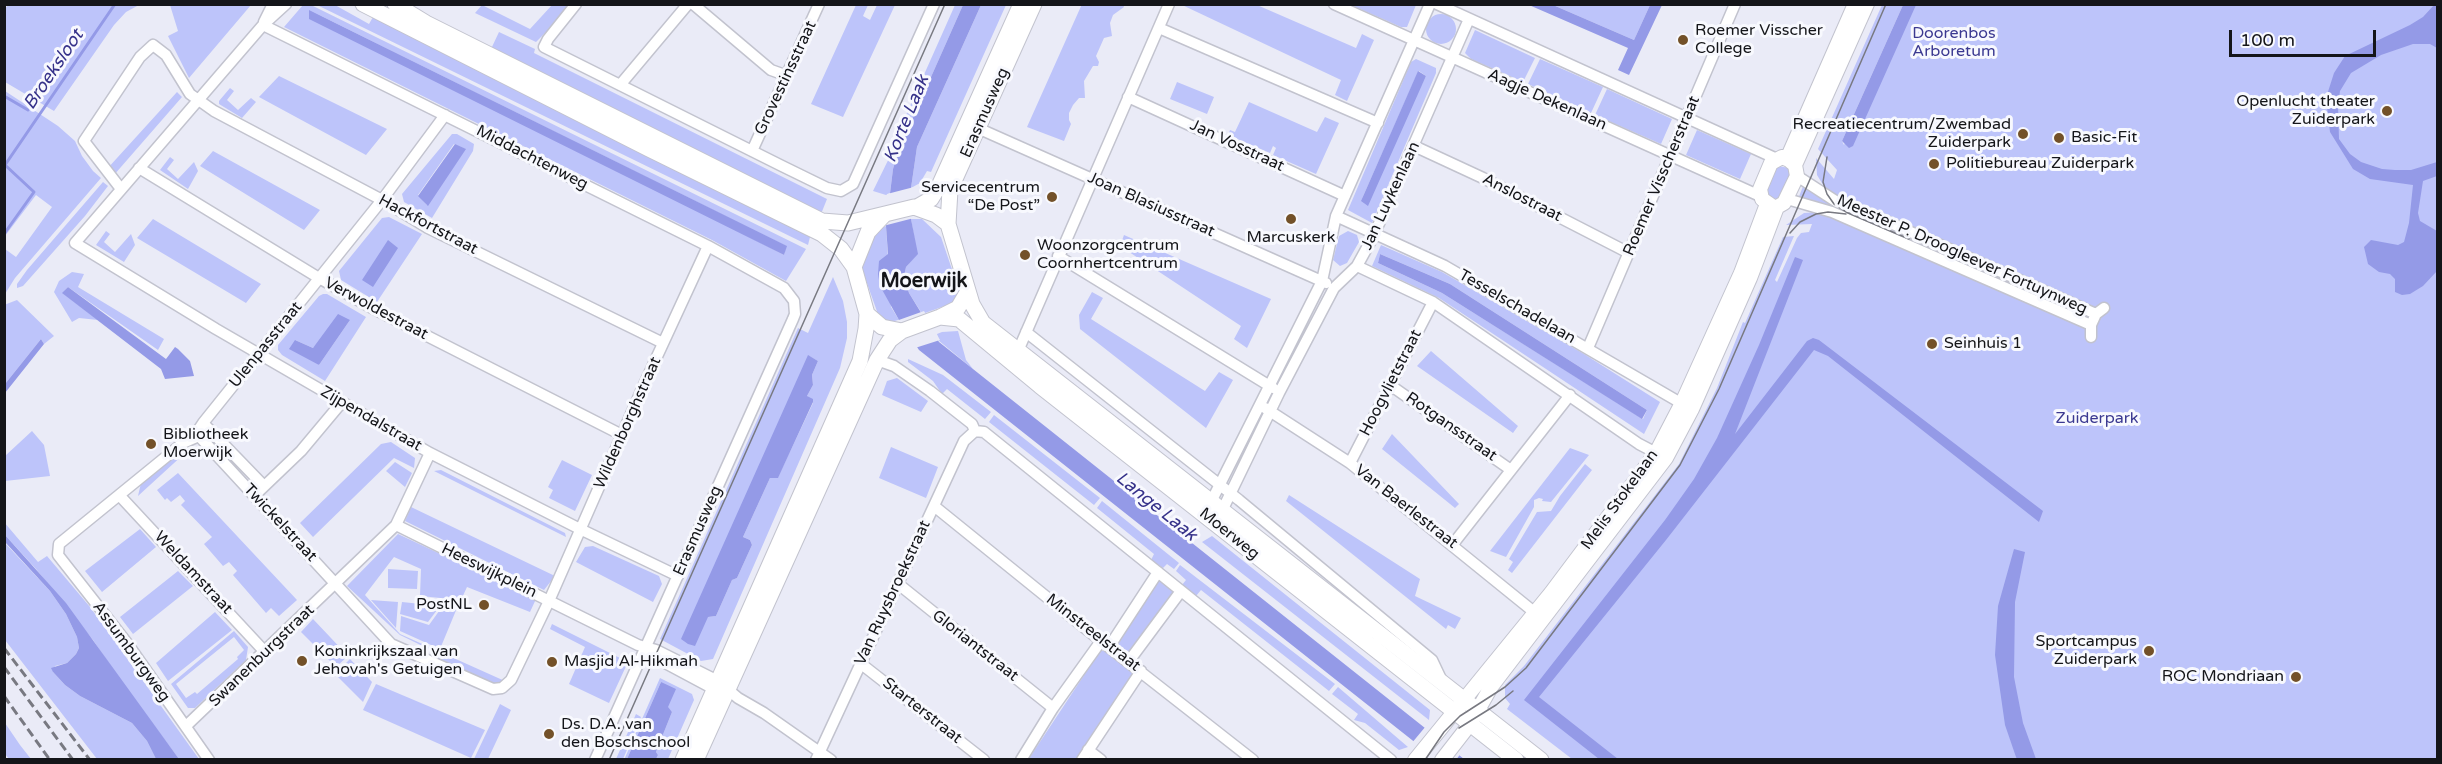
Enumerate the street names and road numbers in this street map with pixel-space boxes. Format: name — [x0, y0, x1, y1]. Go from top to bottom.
street label: Grovestinsstraat — [751, 18, 821, 138]
street label: Erasmusweg — [957, 65, 1013, 161]
street label: Aagje Dekenlaan — [1485, 65, 1609, 135]
street label: Roemer Visscherstraat — [1620, 93, 1704, 259]
street label: Jan Vosstraat — [1187, 116, 1287, 176]
street label: Middachtenweg — [473, 122, 591, 194]
street label: Jan Luykenlaan — [1358, 139, 1424, 253]
street label: Joan Blasiusstraat — [1085, 168, 1217, 242]
street label: Anslostraat — [1479, 170, 1565, 226]
street label: Hackfortstraat — [375, 191, 481, 259]
street label: Meester P. Droogleever Fortuynweg — [1834, 191, 2090, 319]
street label: Tesselschadelaan — [1455, 266, 1579, 348]
street label: Verwoldestraat — [321, 274, 431, 344]
street label: Ulenpasstraat — [225, 298, 307, 392]
street label: Hoogvlietstraat — [1356, 327, 1426, 439]
street label: Wildenborghstraat — [590, 354, 666, 492]
street label: Zijpendalstraat — [317, 382, 425, 456]
street label: Rotgansstraat — [1402, 388, 1500, 466]
street label: Melis Stokelaan — [1577, 446, 1663, 554]
street label: Van Baerlestraat — [1351, 461, 1461, 553]
street label: Twickelstraat — [239, 480, 321, 566]
street label: Erasmusweg — [670, 483, 726, 579]
street label: Moerweg — [1195, 504, 1263, 564]
street label: Van Ruysbroekstraat — [851, 517, 935, 669]
street label: Weldamstraat — [150, 528, 236, 618]
street label: Heeswijkplein — [438, 540, 540, 602]
street label: Minstreelstraat — [1042, 590, 1144, 676]
street label: Assumburgweg — [88, 598, 174, 706]
street label: Swanenburgstraat — [205, 601, 319, 711]
street label: Gloriantstraat — [928, 606, 1022, 686]
street label: Starterstraat — [878, 674, 966, 748]

